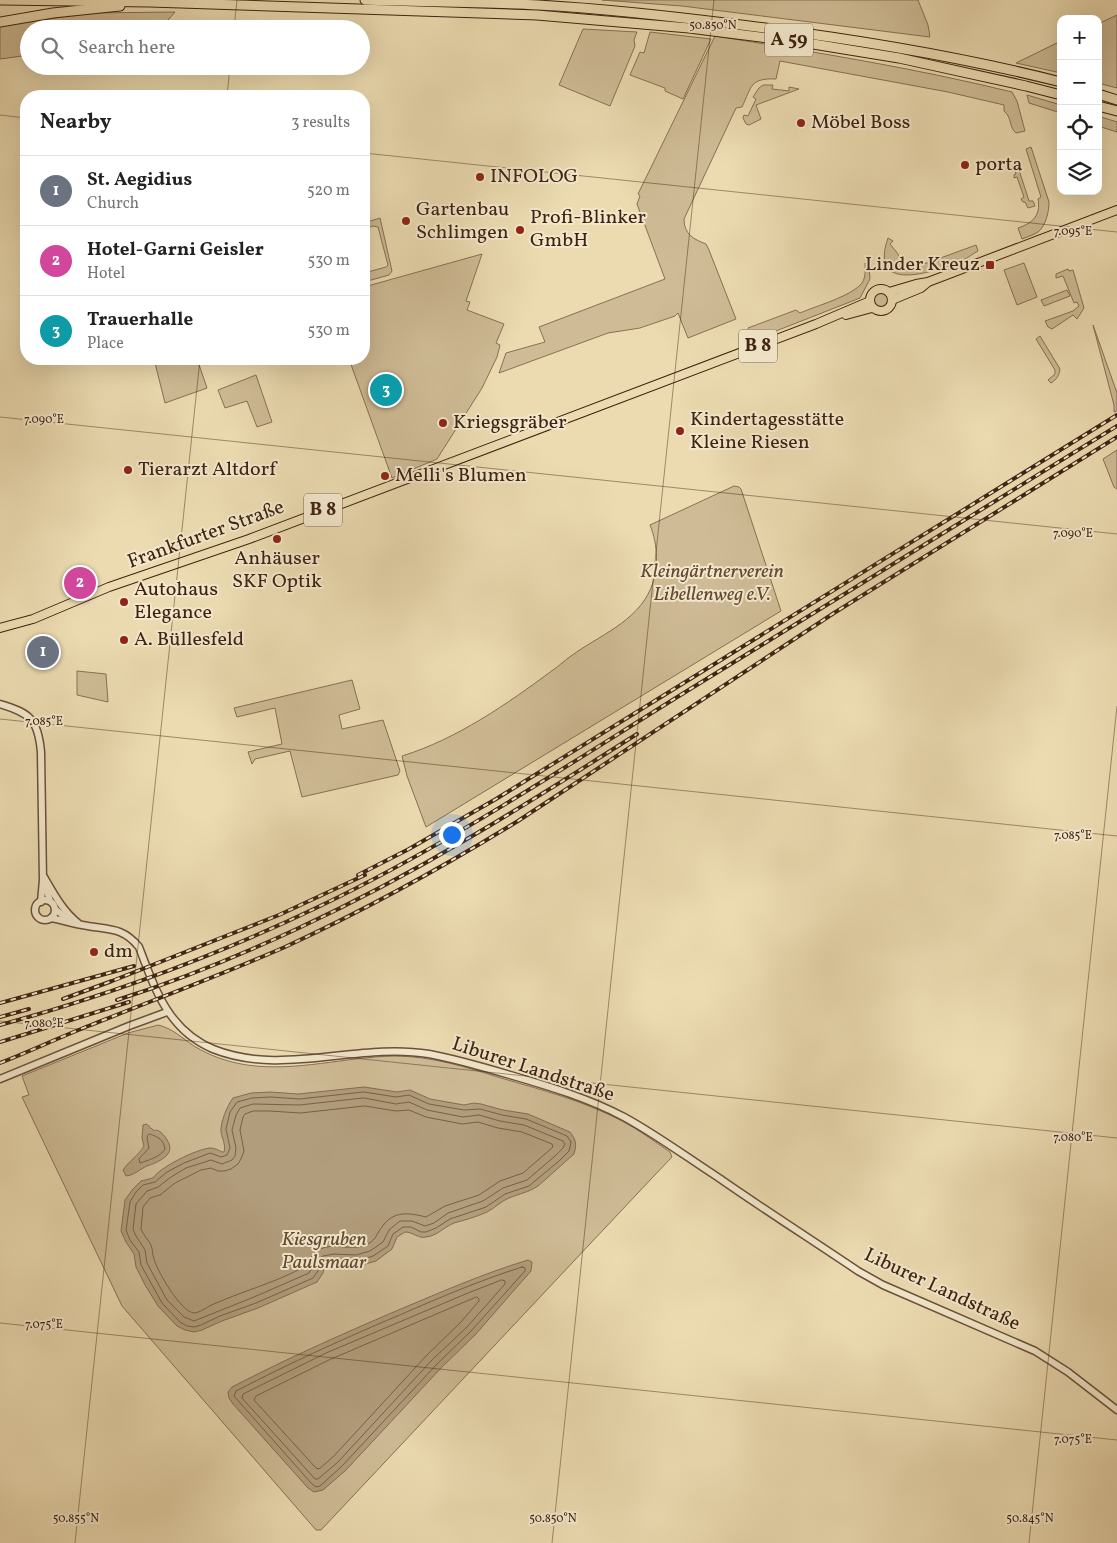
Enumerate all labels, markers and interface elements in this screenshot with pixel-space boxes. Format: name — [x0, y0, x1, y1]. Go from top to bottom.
map controls — [1057, 15, 1102, 195]
button: + — [1057, 15, 1102, 60]
text: 50.850°N — [689, 18, 737, 34]
search box — [20, 20, 370, 75]
road number: A 59 — [765, 24, 813, 56]
icon: search — [38, 34, 66, 62]
text: Search here — [78, 35, 175, 61]
button: − — [1057, 60, 1102, 105]
button: locate — [1057, 105, 1102, 150]
text: Nearby — [40, 108, 111, 137]
place label: Möbel Boss — [811, 109, 910, 137]
text: 3 results — [291, 112, 350, 134]
marker: Möbel Boss — [795, 117, 807, 129]
button: layers — [1057, 150, 1102, 195]
place label: porta — [975, 151, 1022, 179]
marker: porta — [959, 159, 971, 171]
place label: INFOLOG — [490, 163, 578, 191]
text: St. Aegidius — [87, 167, 192, 193]
marker: INFOLOG — [474, 171, 486, 183]
text: 1 — [53, 180, 59, 202]
text: 520 m — [307, 180, 350, 202]
text: Church — [87, 193, 139, 215]
place label: Gartenbau Schlimgen — [416, 196, 509, 247]
place label: Profi-Blinker GmbH — [530, 204, 646, 255]
marker: Gartenbau Schlimgen — [400, 215, 412, 227]
marker: Profi-Blinker GmbH — [514, 224, 526, 236]
text: 7.095°E — [1054, 224, 1092, 240]
text: Hotel-Garni Geisler — [87, 237, 264, 263]
text: 2 — [52, 250, 60, 272]
text: 530 m — [307, 250, 350, 272]
place label: Linder Kreuz — [865, 251, 980, 279]
marker: Linder Kreuz — [984, 259, 996, 271]
text: Hotel — [87, 263, 125, 285]
text: Trauerhalle — [87, 307, 193, 333]
text: 3 — [52, 320, 60, 342]
text: 530 m — [307, 320, 350, 342]
road number: B 8 — [739, 330, 777, 362]
text: Place — [87, 333, 124, 355]
pin: 3 — [370, 371, 402, 409]
place label: Kindertagesstätte Kleine Riesen — [690, 406, 844, 457]
place label: Kriegsgräber — [453, 409, 567, 437]
text: 7.090°E — [24, 412, 64, 428]
marker: Kriegsgräber — [437, 417, 449, 429]
marker: Kindertagesstätte Kleine Riesen — [674, 425, 686, 437]
place label: Tierarzt Altdorf — [138, 456, 278, 484]
place label: Melli's Blumen — [395, 462, 527, 490]
marker: Tierarzt Altdorf — [122, 464, 134, 476]
marker: Melli's Blumen — [379, 470, 391, 482]
street label: Frankfurter Straße — [124, 494, 288, 576]
road number: B 8 — [304, 494, 342, 526]
text: 7.090°E — [1053, 526, 1093, 542]
marker: Anhäuser SKF Optik — [271, 533, 283, 545]
place label: Anhäuser SKF Optik — [232, 545, 322, 596]
park label: Kleingärtnerverein Libellenweg e.V. — [640, 558, 784, 609]
pin: 2 — [64, 564, 96, 602]
place label: Autohaus Elegance — [134, 576, 218, 627]
marker: Autohaus Elegance — [118, 596, 130, 608]
place label: A. Büllesfeld — [134, 626, 244, 654]
pin: 1 — [27, 633, 59, 671]
marker: A. Büllesfeld — [118, 634, 130, 646]
text: 7.085°E — [25, 714, 63, 730]
your location — [439, 822, 465, 848]
text: 7.085°E — [1054, 828, 1092, 844]
place label: dm — [104, 938, 133, 966]
marker: dm — [88, 946, 100, 958]
text: 7.080°E — [24, 1016, 64, 1032]
street label: Liburer Landstraße — [448, 1031, 618, 1109]
text: 7.080°E — [1053, 1130, 1093, 1146]
park label: Kiesgruben Paulsmaar — [281, 1226, 367, 1277]
street label: Liburer Landstraße — [859, 1242, 1025, 1338]
text: 7.075°E — [25, 1317, 63, 1333]
text: 7.075°E — [1054, 1432, 1092, 1448]
text: 50.855°N — [53, 1511, 99, 1527]
text: 50.850°N — [529, 1511, 577, 1527]
text: 50.845°N — [1006, 1511, 1054, 1527]

